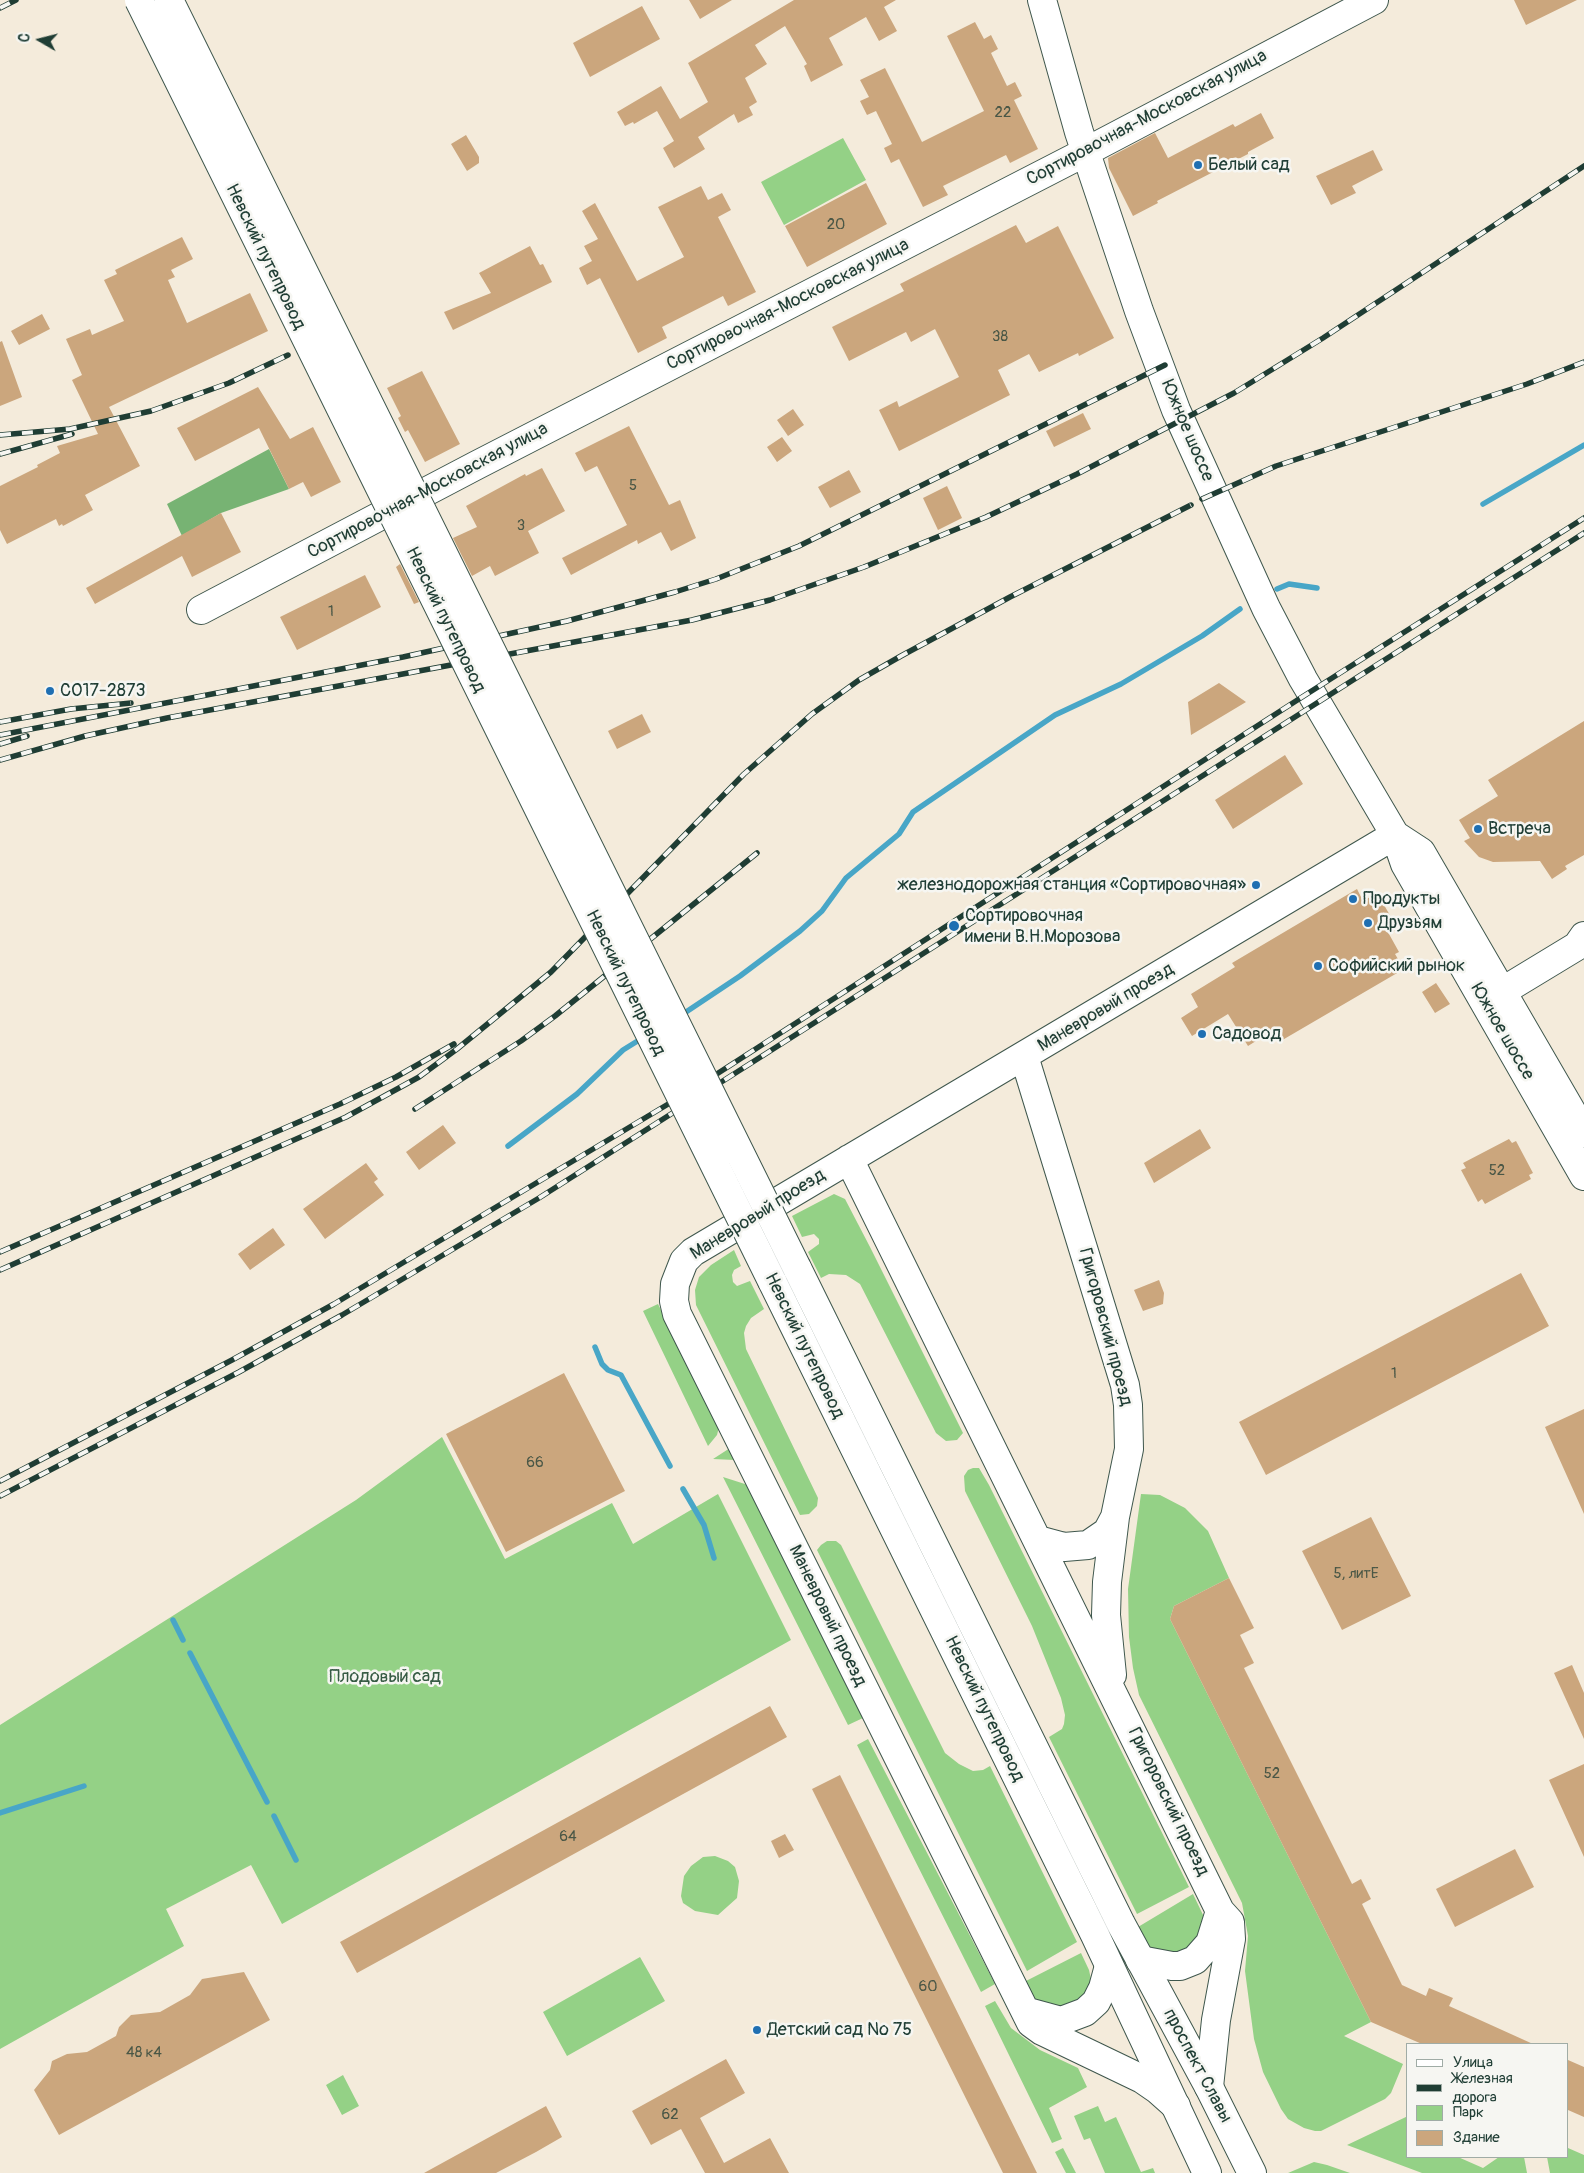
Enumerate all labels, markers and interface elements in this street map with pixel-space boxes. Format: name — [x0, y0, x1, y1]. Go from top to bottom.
north arrow — [15, 15, 65, 65]
text: С — [16, 32, 34, 43]
street label: Сортировочная-Московская улица — [1023, 45, 1271, 191]
house number: 22 — [995, 104, 1011, 122]
place label: Белый сад — [1208, 154, 1290, 176]
marker: Белый сад — [1192, 159, 1204, 171]
street label: Невский путепровод — [220, 181, 310, 333]
house number: 20 — [827, 216, 845, 234]
street label: Сортировочная-Московская улица — [663, 234, 913, 376]
house number: 38 — [992, 328, 1008, 346]
street label: Южное шоссе — [1156, 377, 1218, 485]
street label: Сортировочная-Московская улица — [304, 418, 552, 564]
house number: 5 — [629, 477, 637, 495]
house number: 3 — [517, 517, 525, 535]
street label: Невский путепровод — [400, 544, 490, 696]
house number: 1 — [328, 603, 334, 621]
place label: СО17-2873 — [60, 680, 145, 702]
marker: СО17-2873 — [44, 685, 56, 697]
place label: Встреча — [1488, 818, 1551, 840]
marker: Встреча — [1472, 823, 1484, 835]
place label: железнодорожная станция «Сортировочная» — [897, 874, 1246, 896]
marker: железнодорожная станция «Сортировочная» — [1250, 879, 1262, 891]
place label: Продукты — [1363, 888, 1440, 910]
marker: Продукты — [1347, 893, 1359, 905]
place label: Сортировочная имени В.Н.Морозова — [965, 905, 1120, 948]
street label: Невский путепровод — [580, 907, 670, 1059]
place label: Друзьям — [1378, 912, 1442, 934]
marker: Друзьям — [1362, 917, 1374, 929]
marker: Сортировочная имени В.Н.Морозова — [947, 919, 961, 933]
place label: Софийский рынок — [1328, 955, 1465, 977]
street label: Маневровый проезд — [1034, 959, 1178, 1057]
marker: Софийский рынок — [1312, 960, 1324, 972]
street label: Южное шоссе — [1466, 980, 1538, 1084]
place label: Садовод — [1212, 1023, 1281, 1045]
marker: Садовод — [1196, 1028, 1208, 1040]
house number: 52 — [1489, 1162, 1505, 1180]
street label: Маневровый проезд — [687, 1165, 829, 1265]
street label: Григоровский проезд — [1074, 1246, 1136, 1408]
street label: Невский путепровод — [759, 1270, 849, 1422]
house number: 1 — [1391, 1365, 1397, 1383]
house number: 66 — [526, 1454, 544, 1472]
street label: Маневровый проезд — [783, 1542, 871, 1690]
house number: 5, литЕ — [1333, 1565, 1379, 1583]
street label: Невский путепровод — [939, 1633, 1029, 1785]
park label: Плодовый сад — [329, 1666, 441, 1688]
street label: Григоровский проезд — [1123, 1724, 1213, 1880]
house number: 52 — [1264, 1765, 1280, 1783]
house number: 64 — [559, 1828, 577, 1846]
house number: 60 — [919, 1978, 937, 1996]
street label: проспект Славы — [1158, 2005, 1236, 2127]
place label: Детский сад № 75 — [767, 2019, 912, 2041]
marker: Детский сад № 75 — [751, 2024, 763, 2036]
legend — [1406, 2043, 1569, 2158]
house number: 48 к4 — [126, 2044, 162, 2062]
text: Улица — [1453, 2053, 1493, 2072]
text: Железная дорога — [1452, 2069, 1513, 2107]
text: Парк — [1453, 2103, 1484, 2122]
house number: 62 — [661, 2106, 679, 2124]
text: Здание — [1453, 2128, 1500, 2147]

